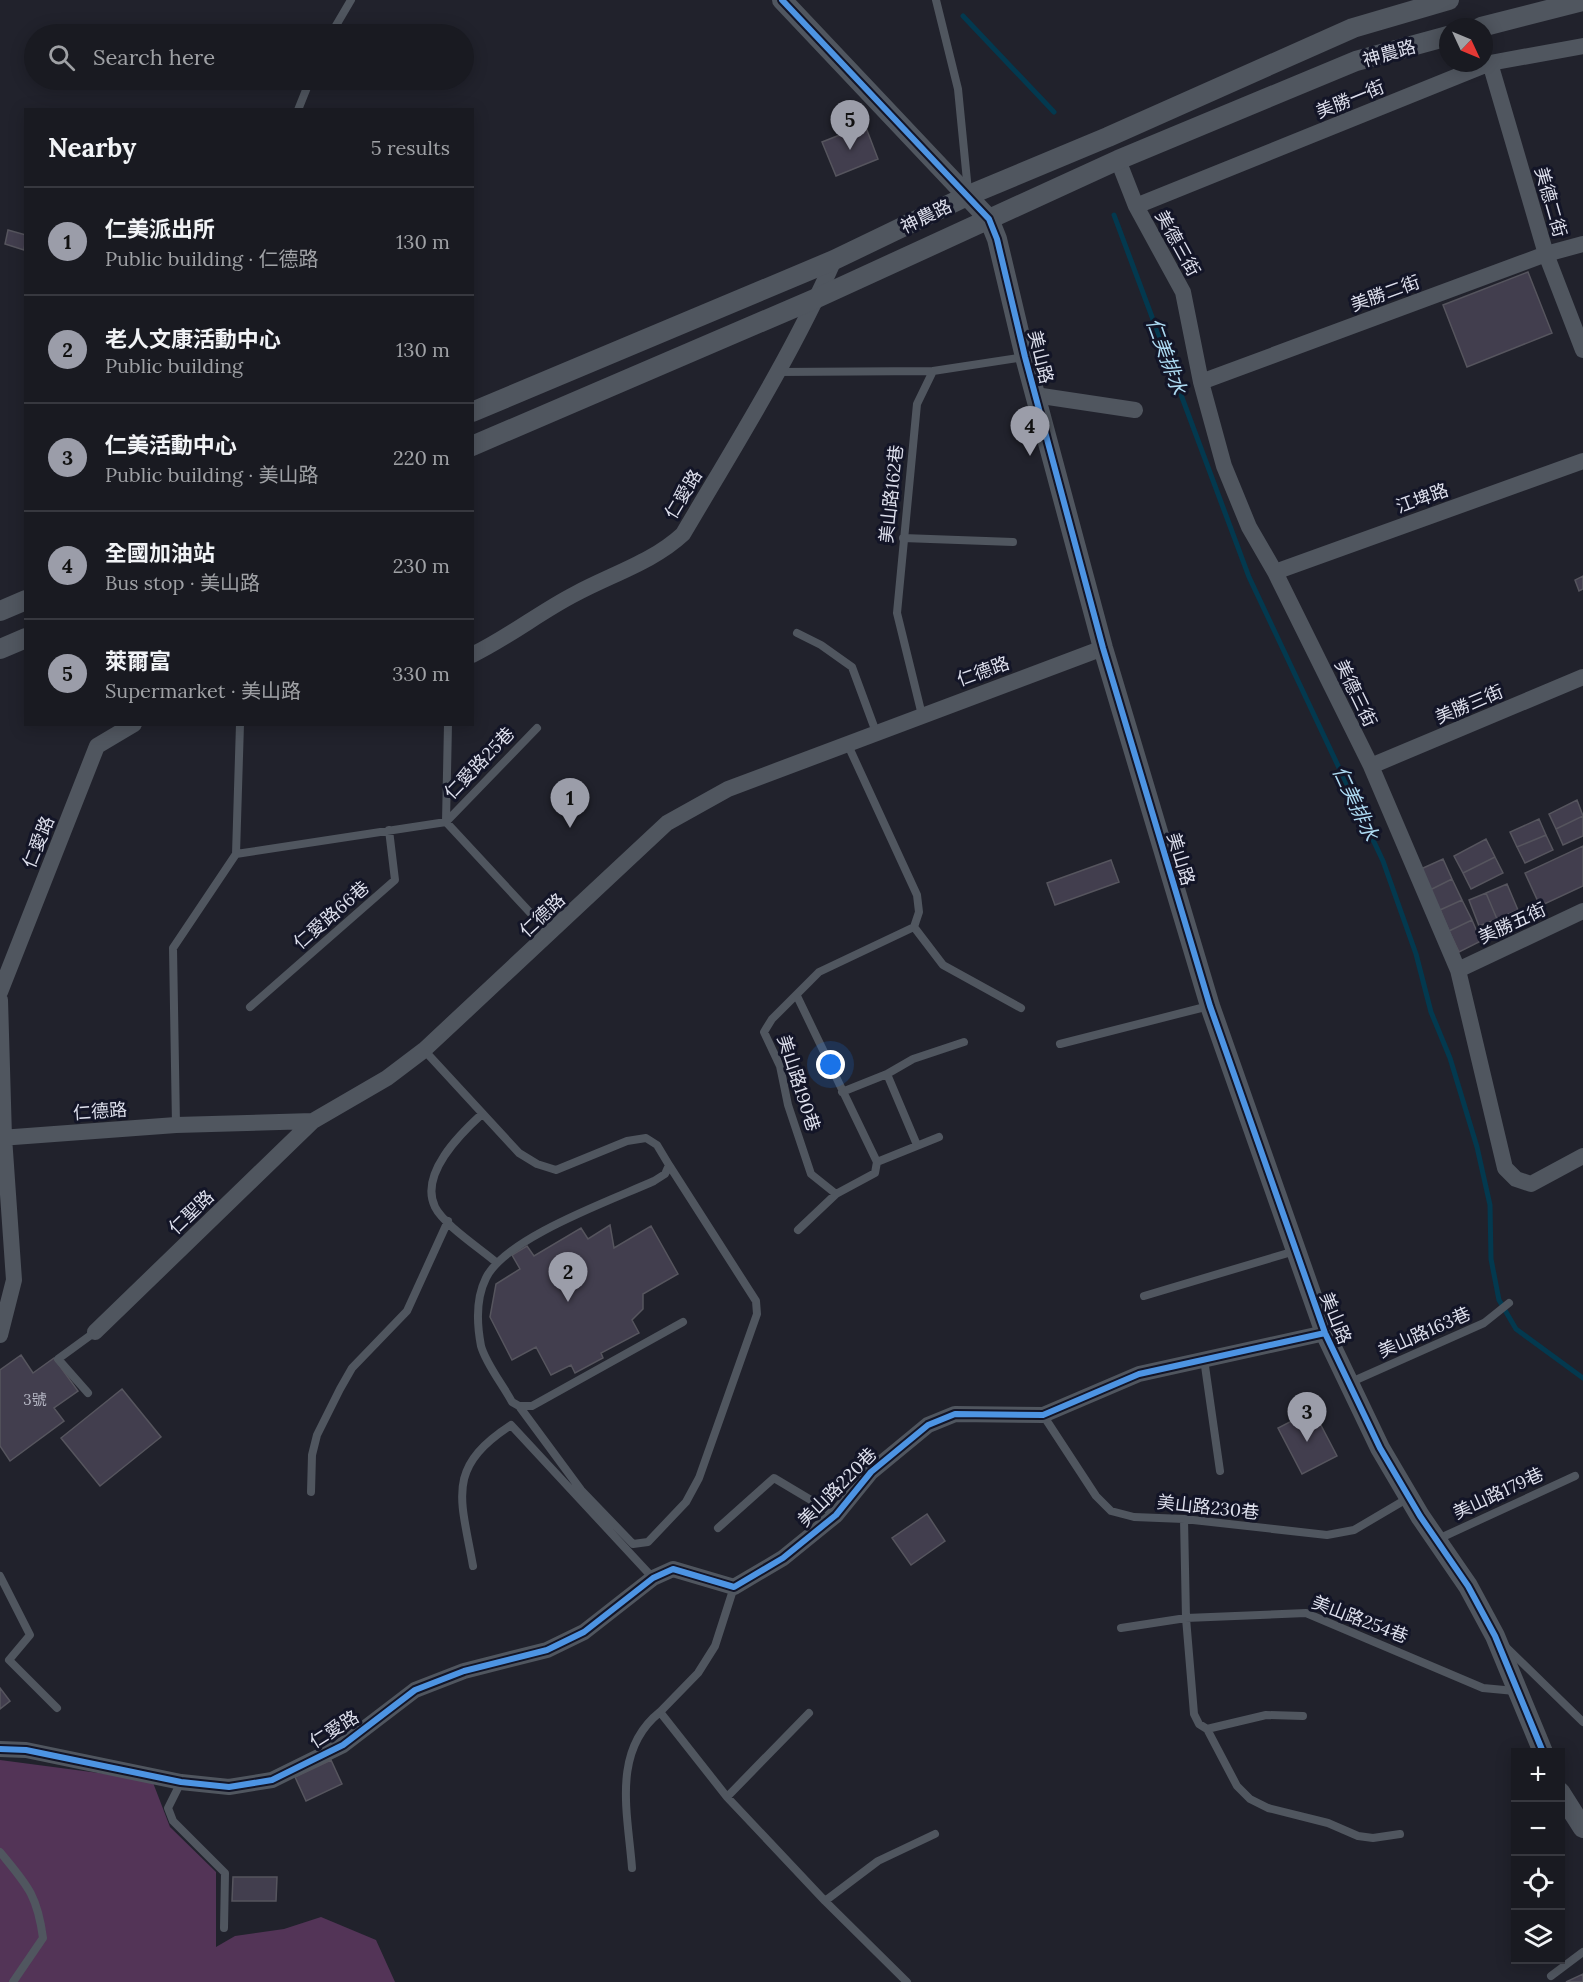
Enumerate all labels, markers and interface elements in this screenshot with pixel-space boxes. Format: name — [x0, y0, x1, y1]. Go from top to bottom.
north arrow — [1439, 18, 1493, 72]
search box — [24, 24, 474, 90]
street label: 神農路 — [1360, 35, 1418, 71]
icon: search — [45, 41, 78, 74]
text: Search here — [93, 43, 215, 71]
street label: 美勝一街 — [1312, 75, 1388, 123]
pin: 5 — [830, 100, 870, 150]
text: Nearby — [48, 131, 136, 164]
text: 5 results — [371, 135, 450, 160]
street label: 美德二街 — [1530, 164, 1572, 240]
street label: 神農路 — [897, 194, 955, 238]
street label: 美德三街 — [1150, 206, 1206, 280]
text: 仁美派出所 — [105, 215, 215, 243]
text: 1 — [63, 229, 72, 254]
text: 130 m — [396, 229, 450, 254]
text: Public building · 仁德路 — [105, 246, 319, 271]
street label: 美勝二街 — [1347, 270, 1423, 316]
water label: 仁美排水 — [1142, 314, 1193, 399]
text: 老人文康活動中心 — [105, 325, 281, 353]
street label: 美山路 — [1023, 328, 1059, 386]
text: 2 — [62, 337, 73, 362]
text: 130 m — [396, 337, 450, 362]
text: Public building — [105, 353, 243, 378]
pin: 4 — [1010, 406, 1050, 456]
text: 仁美活動中心 — [105, 431, 237, 459]
street label: 美山路162巷 — [874, 444, 908, 544]
text: 3 — [62, 445, 73, 470]
text: 220 m — [393, 445, 450, 470]
text: Public building · 美山路 — [105, 462, 319, 487]
street label: 仁愛路 — [659, 465, 707, 523]
street label: 江埤路 — [1393, 478, 1451, 518]
text: 全國加油站 — [105, 539, 215, 567]
text: 4 — [62, 553, 73, 578]
text: 230 m — [393, 553, 450, 578]
text: Bus stop · 美山路 — [105, 570, 260, 595]
text: 萊爾富 — [105, 647, 171, 675]
street label: 仁德路 — [954, 651, 1012, 691]
street label: 美德三街 — [1330, 656, 1382, 730]
text: 5 — [62, 661, 73, 686]
text: 330 m — [392, 661, 450, 686]
text: Supermarket · 美山路 — [105, 678, 301, 703]
street label: 美勝三街 — [1431, 679, 1507, 729]
street label: 仁愛路25巷 — [439, 722, 519, 804]
water label: 仁美排水 — [1328, 761, 1385, 845]
pin: 1 — [550, 778, 590, 828]
street label: 仁愛路 — [17, 813, 59, 871]
street label: 美山路 — [1162, 830, 1200, 888]
street label: 仁愛路66巷 — [288, 876, 374, 954]
street label: 仁德路 — [514, 888, 570, 942]
street label: 美勝五街 — [1475, 897, 1549, 949]
street label: 美山路190巷 — [773, 1032, 825, 1134]
your location — [816, 1050, 845, 1079]
street label: 仁德路 — [72, 1098, 128, 1124]
street label: 仁聖路 — [164, 1185, 218, 1239]
pin: 2 — [548, 1252, 588, 1302]
street label: 美山路 — [1315, 1289, 1357, 1347]
street label: 美山路163巷 — [1374, 1301, 1474, 1363]
house number: 3號 — [23, 1390, 47, 1409]
pin: 3 — [1288, 1392, 1326, 1442]
street label: 美山路220巷 — [793, 1443, 881, 1531]
street label: 美山路179巷 — [1449, 1462, 1547, 1524]
street label: 美山路230巷 — [1156, 1490, 1260, 1524]
street label: 美山路254巷 — [1309, 1590, 1411, 1648]
street label: 仁愛路 — [305, 1705, 363, 1753]
map controls — [1511, 1748, 1565, 1964]
button: + — [1511, 1748, 1565, 1802]
button: − — [1511, 1802, 1565, 1856]
button: locate — [1511, 1856, 1565, 1910]
button: layers — [1511, 1910, 1565, 1964]

